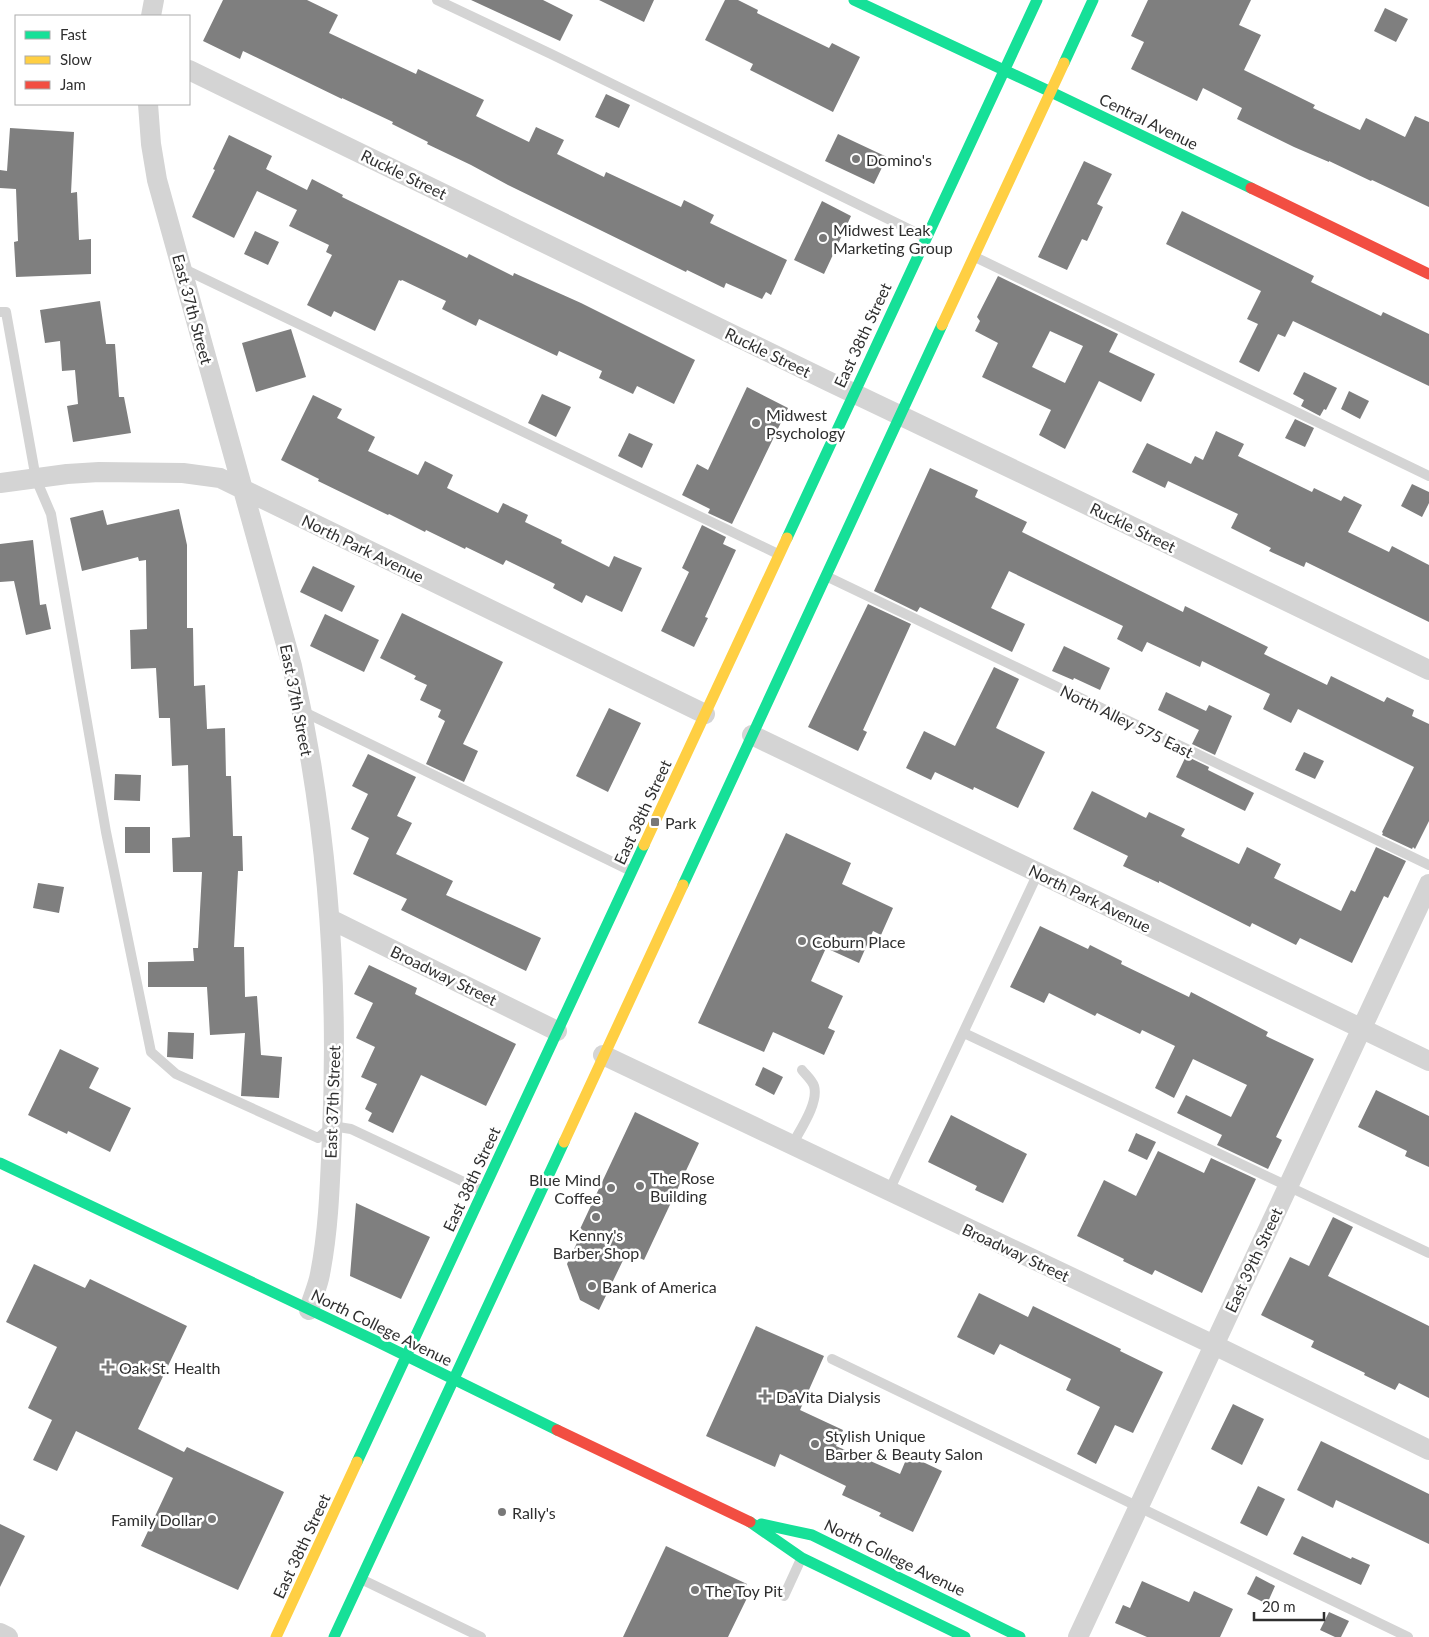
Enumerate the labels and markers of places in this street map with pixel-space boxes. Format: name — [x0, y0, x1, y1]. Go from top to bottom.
place label: Domino's — [866, 150, 932, 169]
marker: Domino's — [850, 153, 862, 165]
place label: Midwest Leak Marketing Group — [833, 220, 953, 257]
marker: Midwest Leak Marketing Group — [817, 232, 829, 244]
place label: Midwest Psychology — [766, 405, 846, 442]
marker: Midwest Psychology — [750, 417, 762, 429]
place label: Park — [665, 813, 697, 832]
marker: Park — [649, 816, 661, 828]
place label: Coburn Place — [812, 932, 906, 951]
marker: Coburn Place — [796, 935, 808, 947]
place label: The Rose Building — [650, 1168, 715, 1205]
place label: Blue Mind Coffee — [529, 1170, 601, 1207]
marker: The Rose Building — [634, 1180, 646, 1192]
marker: Blue Mind Coffee — [605, 1182, 617, 1194]
marker: Kenny's Barber Shop — [590, 1211, 602, 1223]
place label: Kenny's Barber Shop — [553, 1225, 639, 1262]
place label: Bank of America — [602, 1277, 717, 1296]
marker: Bank of America — [586, 1280, 598, 1292]
place label: Oak St. Health — [119, 1358, 221, 1377]
marker: Oak St. Health — [101, 1360, 115, 1374]
place label: DaVita Dialysis — [776, 1387, 881, 1406]
marker: DaVita Dialysis — [758, 1389, 772, 1403]
place label: Stylish Unique Barber & Beauty Salon — [825, 1426, 983, 1463]
marker: Stylish Unique Barber & Beauty Salon — [809, 1438, 821, 1450]
place label: Rally's — [512, 1503, 556, 1522]
marker: Rally's — [496, 1506, 508, 1518]
place label: Family Dollar — [111, 1510, 202, 1529]
marker: Family Dollar — [206, 1513, 218, 1525]
place label: The Toy Pit — [705, 1581, 783, 1600]
marker: The Toy Pit — [689, 1584, 701, 1596]

